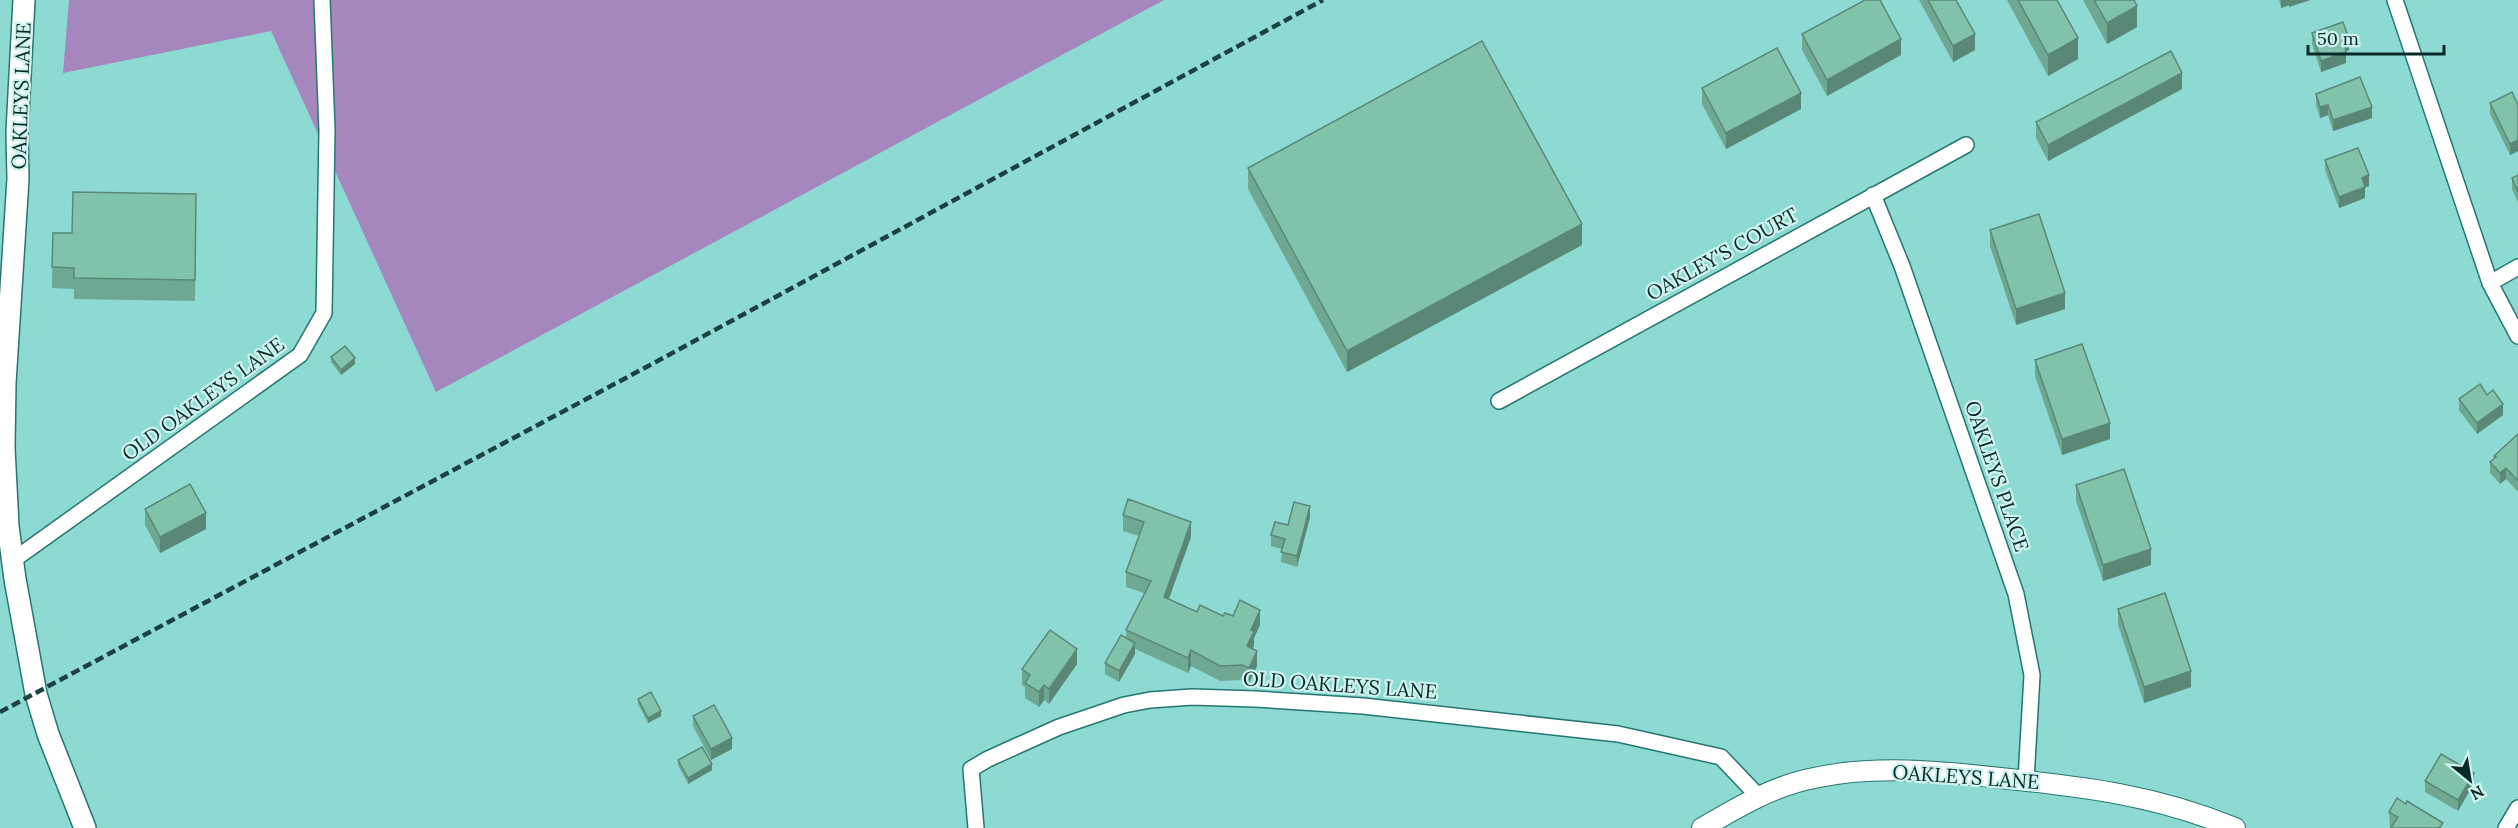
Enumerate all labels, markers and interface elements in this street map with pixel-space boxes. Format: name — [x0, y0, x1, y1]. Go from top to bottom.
scale bar — [2308, 18, 2444, 56]
street label: OAKLEYS LANE — [5, 22, 36, 170]
text: 50 m — [2317, 27, 2359, 50]
street label: OAKLEY'S COURT — [1642, 201, 1802, 306]
street label: OLD OAKLEYS LANE — [117, 331, 289, 466]
street label: OAKLEYS PLACE — [1960, 397, 2035, 555]
street label: OLD OAKLEYS LANE — [1242, 665, 1438, 704]
north arrow — [2440, 750, 2500, 810]
street label: OAKLEYS LANE — [1892, 759, 2040, 794]
text: N — [2467, 781, 2488, 805]

